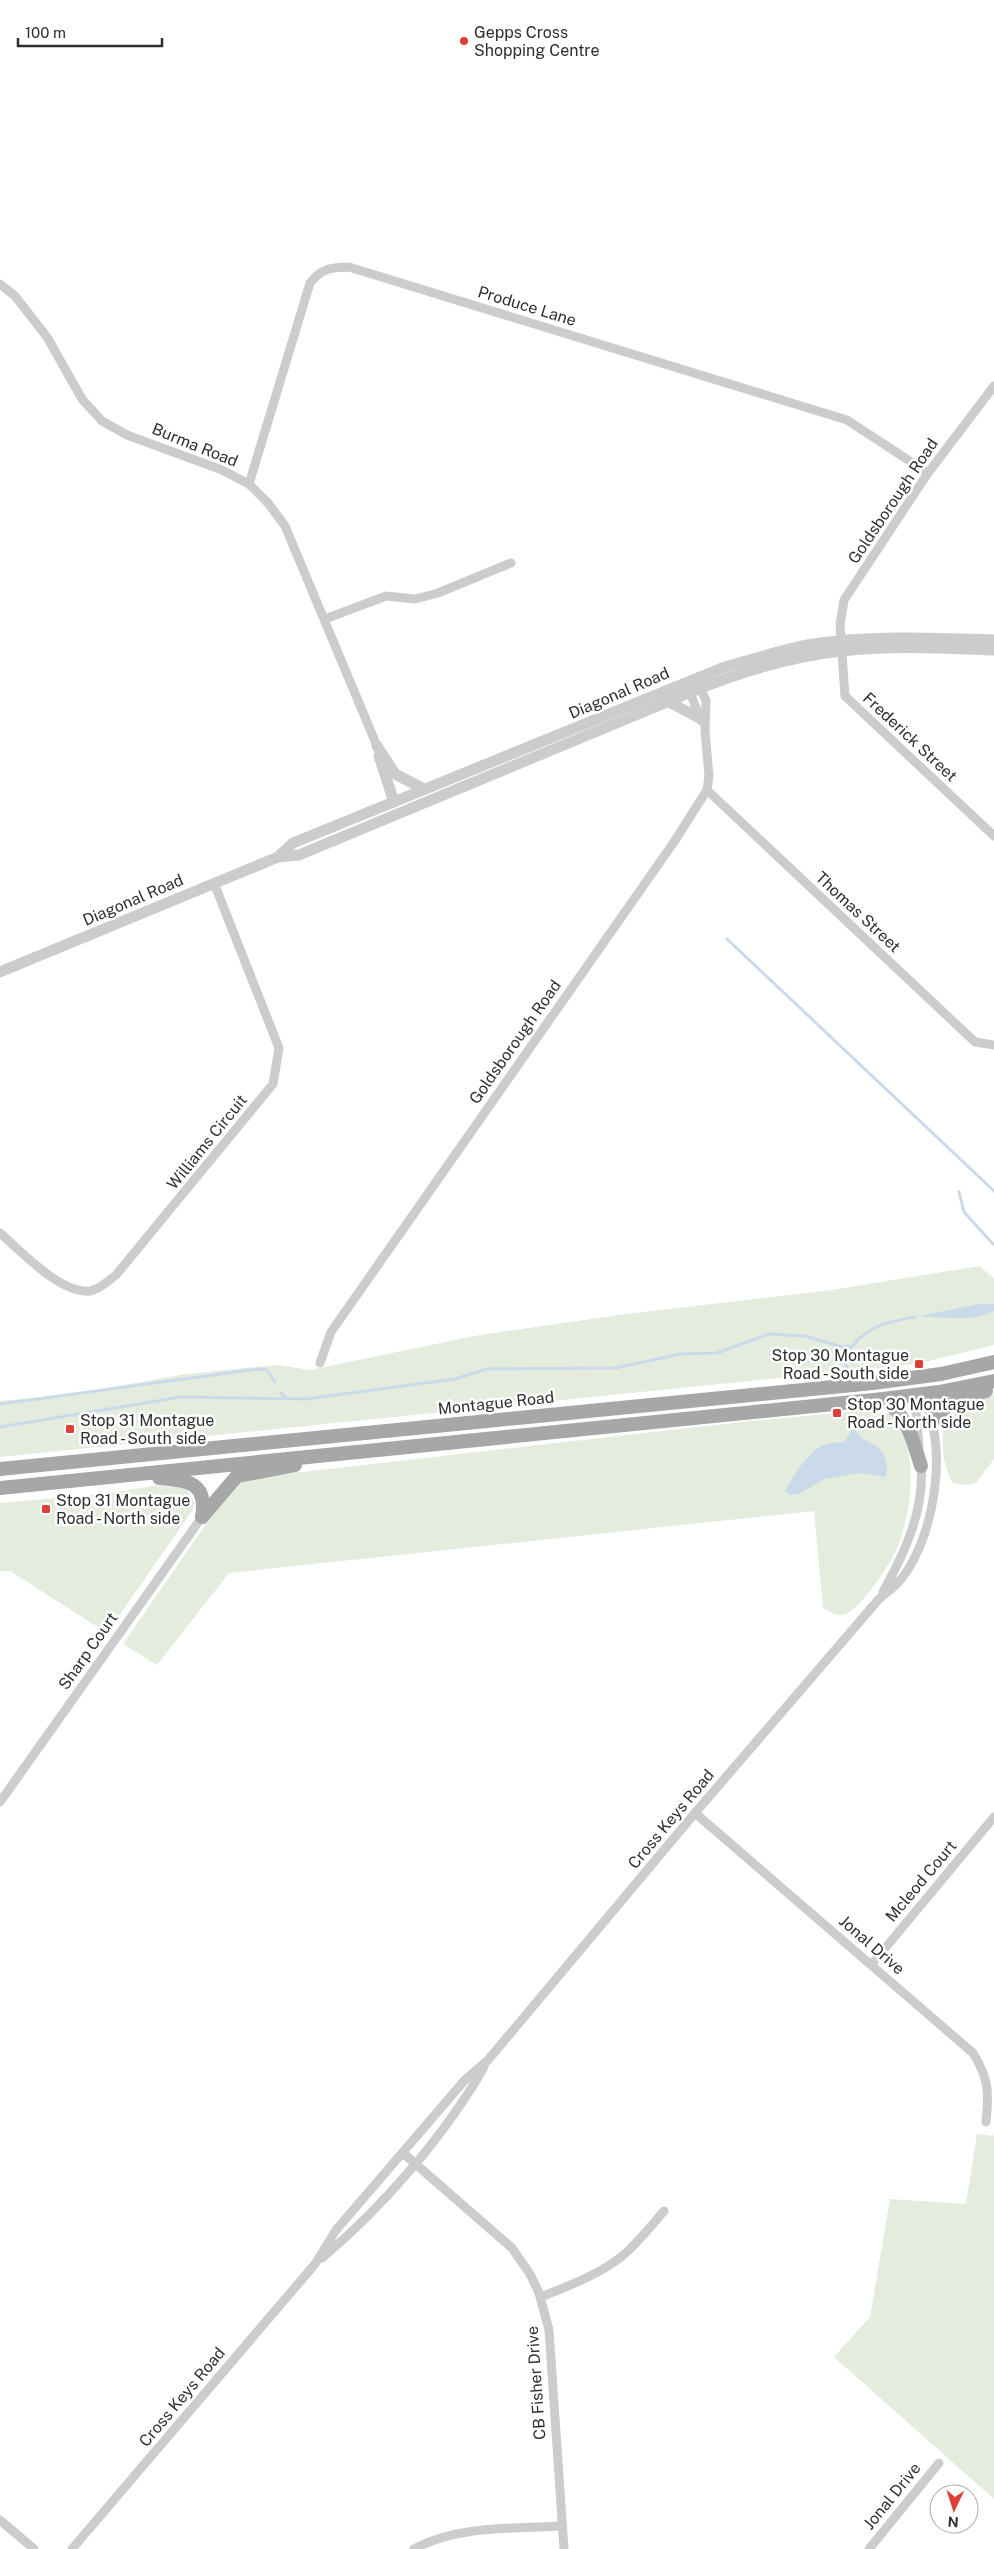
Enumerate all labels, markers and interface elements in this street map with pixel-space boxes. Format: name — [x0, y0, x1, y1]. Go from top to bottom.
scale bar — [18, 15, 161, 47]
place label: Gepps Cross Shopping Centre — [474, 23, 600, 60]
text: 100 m — [25, 24, 66, 41]
marker: Gepps Cross Shopping Centre — [458, 35, 470, 47]
street label: Produce Lane — [476, 282, 578, 330]
street label: Burma Road — [149, 419, 241, 471]
street label: Goldsborough Road — [844, 435, 942, 567]
street label: Diagonal Road — [566, 663, 672, 723]
street label: Frederick Street — [859, 689, 961, 785]
street label: Thomas Street — [812, 868, 904, 956]
street label: Diagonal Road — [80, 870, 186, 930]
street label: Goldsborough Road — [465, 976, 565, 1108]
street label: Williams Circuit — [163, 1091, 251, 1193]
place label: Stop 30 Montague Road - South side — [771, 1346, 909, 1383]
marker: Stop 30 Montague Road - South side — [913, 1358, 925, 1370]
street label: Montague Road — [437, 1387, 555, 1419]
place label: Stop 30 Montague Road - North side — [847, 1395, 985, 1432]
marker: Stop 30 Montague Road - North side — [831, 1407, 843, 1419]
place label: Stop 31 Montague Road - South side — [80, 1411, 214, 1448]
marker: Stop 31 Montague Road - South side — [64, 1423, 76, 1435]
place label: Stop 31 Montague Road - North side — [56, 1491, 190, 1528]
marker: Stop 31 Montague Road - North side — [40, 1503, 52, 1515]
street label: Sharp Court — [54, 1609, 122, 1693]
street label: Cross Keys Road — [624, 1765, 718, 1873]
street label: Mcleod Court — [881, 1836, 961, 1926]
street label: Jonal Drive — [835, 1911, 909, 1979]
street label: CB Fisher Drive — [523, 2326, 549, 2440]
street label: Cross Keys Road — [135, 2343, 229, 2451]
street label: Jonal Drive — [859, 2459, 925, 2533]
north arrow — [929, 2484, 979, 2534]
text: N — [947, 2514, 959, 2530]

